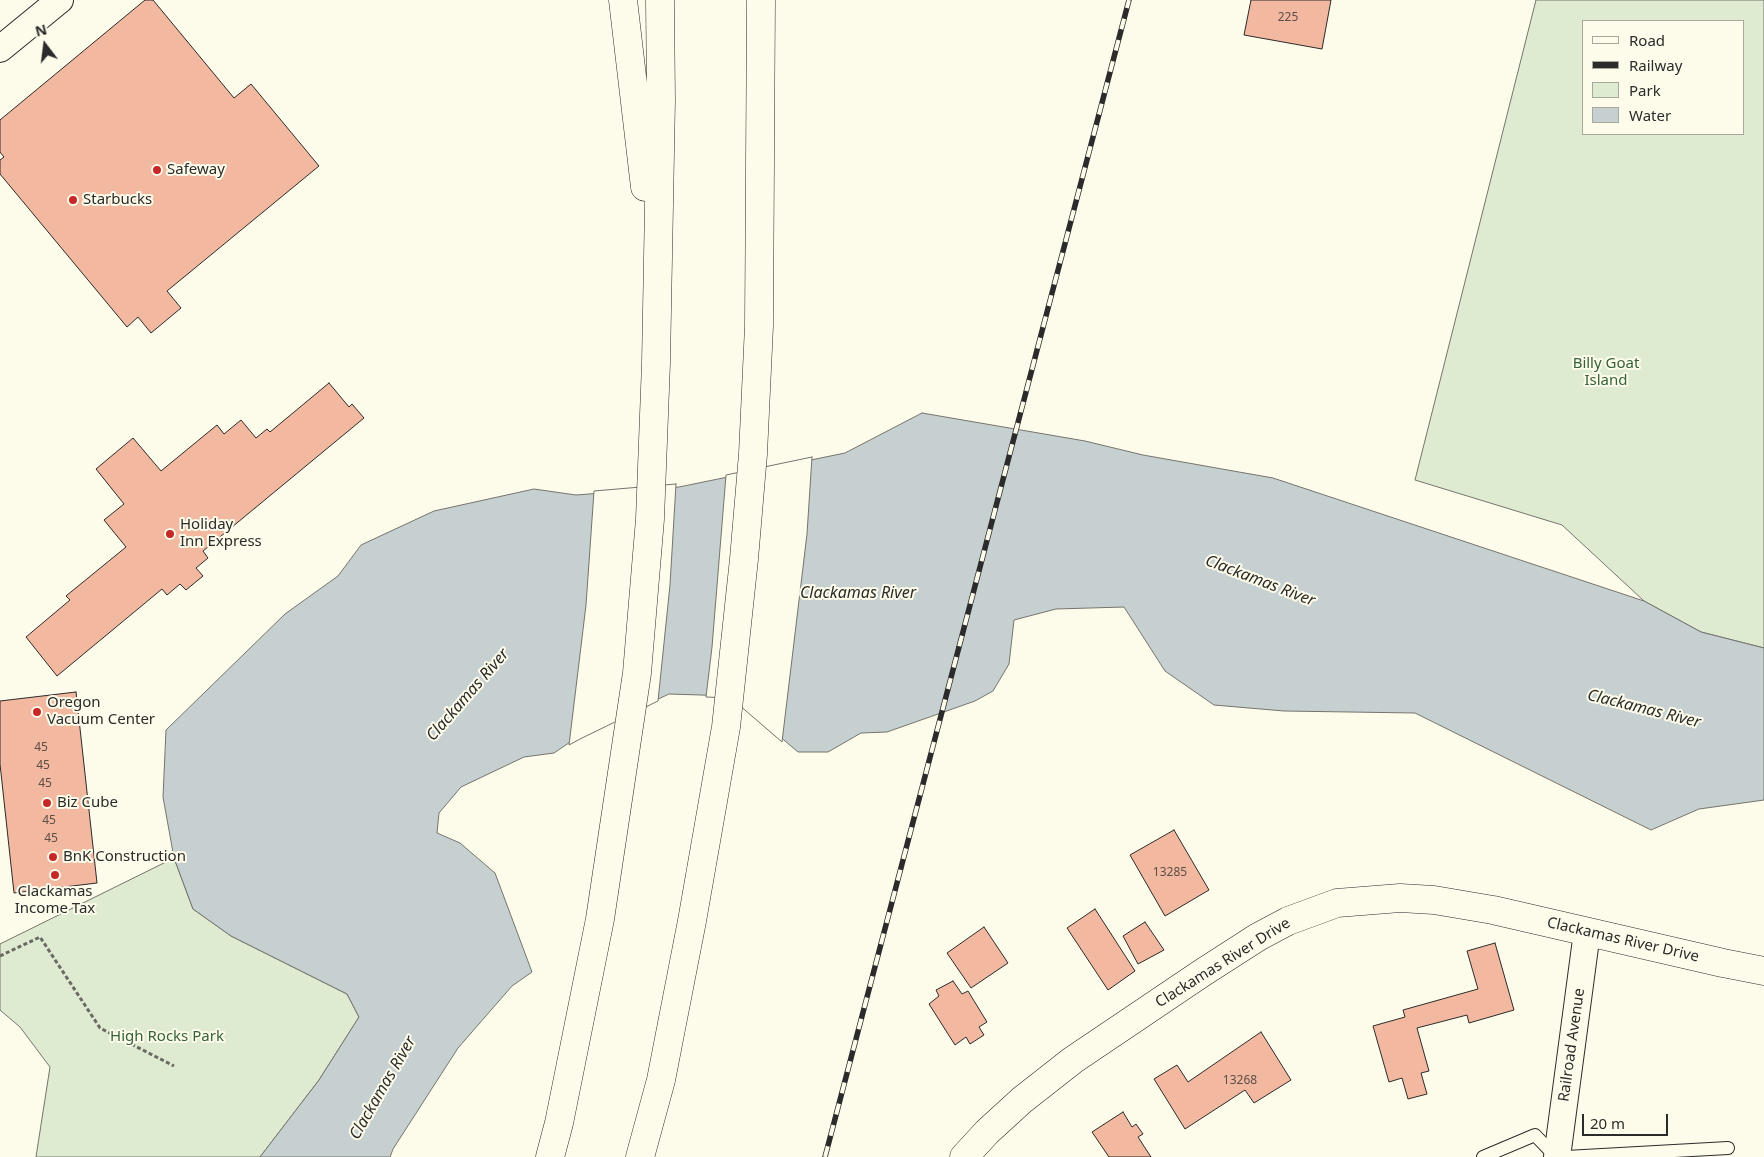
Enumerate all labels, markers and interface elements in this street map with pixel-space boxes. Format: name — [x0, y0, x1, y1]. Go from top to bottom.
house number: 225 — [1278, 11, 1298, 25]
text: N — [33, 19, 49, 41]
north arrow — [20, 20, 70, 70]
legend — [1582, 20, 1744, 135]
text: Road — [1629, 30, 1665, 50]
text: Railway — [1629, 55, 1682, 75]
text: Park — [1629, 80, 1661, 100]
text: Water — [1629, 105, 1671, 125]
place label: Safeway — [167, 161, 225, 179]
marker: Safeway — [151, 164, 163, 176]
place label: Starbucks — [83, 191, 152, 209]
marker: Starbucks — [67, 194, 79, 206]
park label: Billy Goat Island — [1573, 355, 1639, 390]
place label: Holiday Inn Express — [180, 516, 262, 551]
marker: Holiday Inn Express — [164, 528, 176, 540]
water label: Clackamas River — [1202, 551, 1318, 611]
water label: Clackamas River — [800, 583, 916, 603]
water label: Clackamas River — [423, 645, 513, 745]
water label: Clackamas River — [1585, 686, 1703, 732]
place label: Oregon Vacuum Center — [47, 694, 155, 729]
marker: Oregon Vacuum Center — [31, 706, 43, 718]
house number: 45 — [34, 741, 48, 755]
house number: 45 — [36, 759, 50, 773]
house number: 45 — [38, 777, 52, 791]
place label: Biz Cube — [57, 794, 118, 812]
marker: Biz Cube — [41, 797, 53, 809]
house number: 45 — [42, 814, 56, 828]
house number: 45 — [44, 832, 58, 846]
place label: BnK Construction — [63, 848, 186, 866]
marker: BnK Construction — [47, 851, 59, 863]
house number: 13285 — [1153, 866, 1187, 880]
marker: Clackamas Income Tax — [49, 869, 61, 881]
place label: Clackamas Income Tax — [15, 883, 95, 918]
street label: Clackamas River Drive — [1152, 914, 1294, 1012]
street label: Clackamas River Drive — [1545, 914, 1701, 966]
street label: Railroad Avenue — [1555, 987, 1589, 1103]
park label: High Rocks Park — [110, 1028, 224, 1046]
water label: Clackamas River — [346, 1033, 420, 1143]
house number: 13268 — [1223, 1074, 1257, 1088]
scale bar — [1584, 1104, 1670, 1136]
text: 20 m — [1590, 1113, 1625, 1133]

